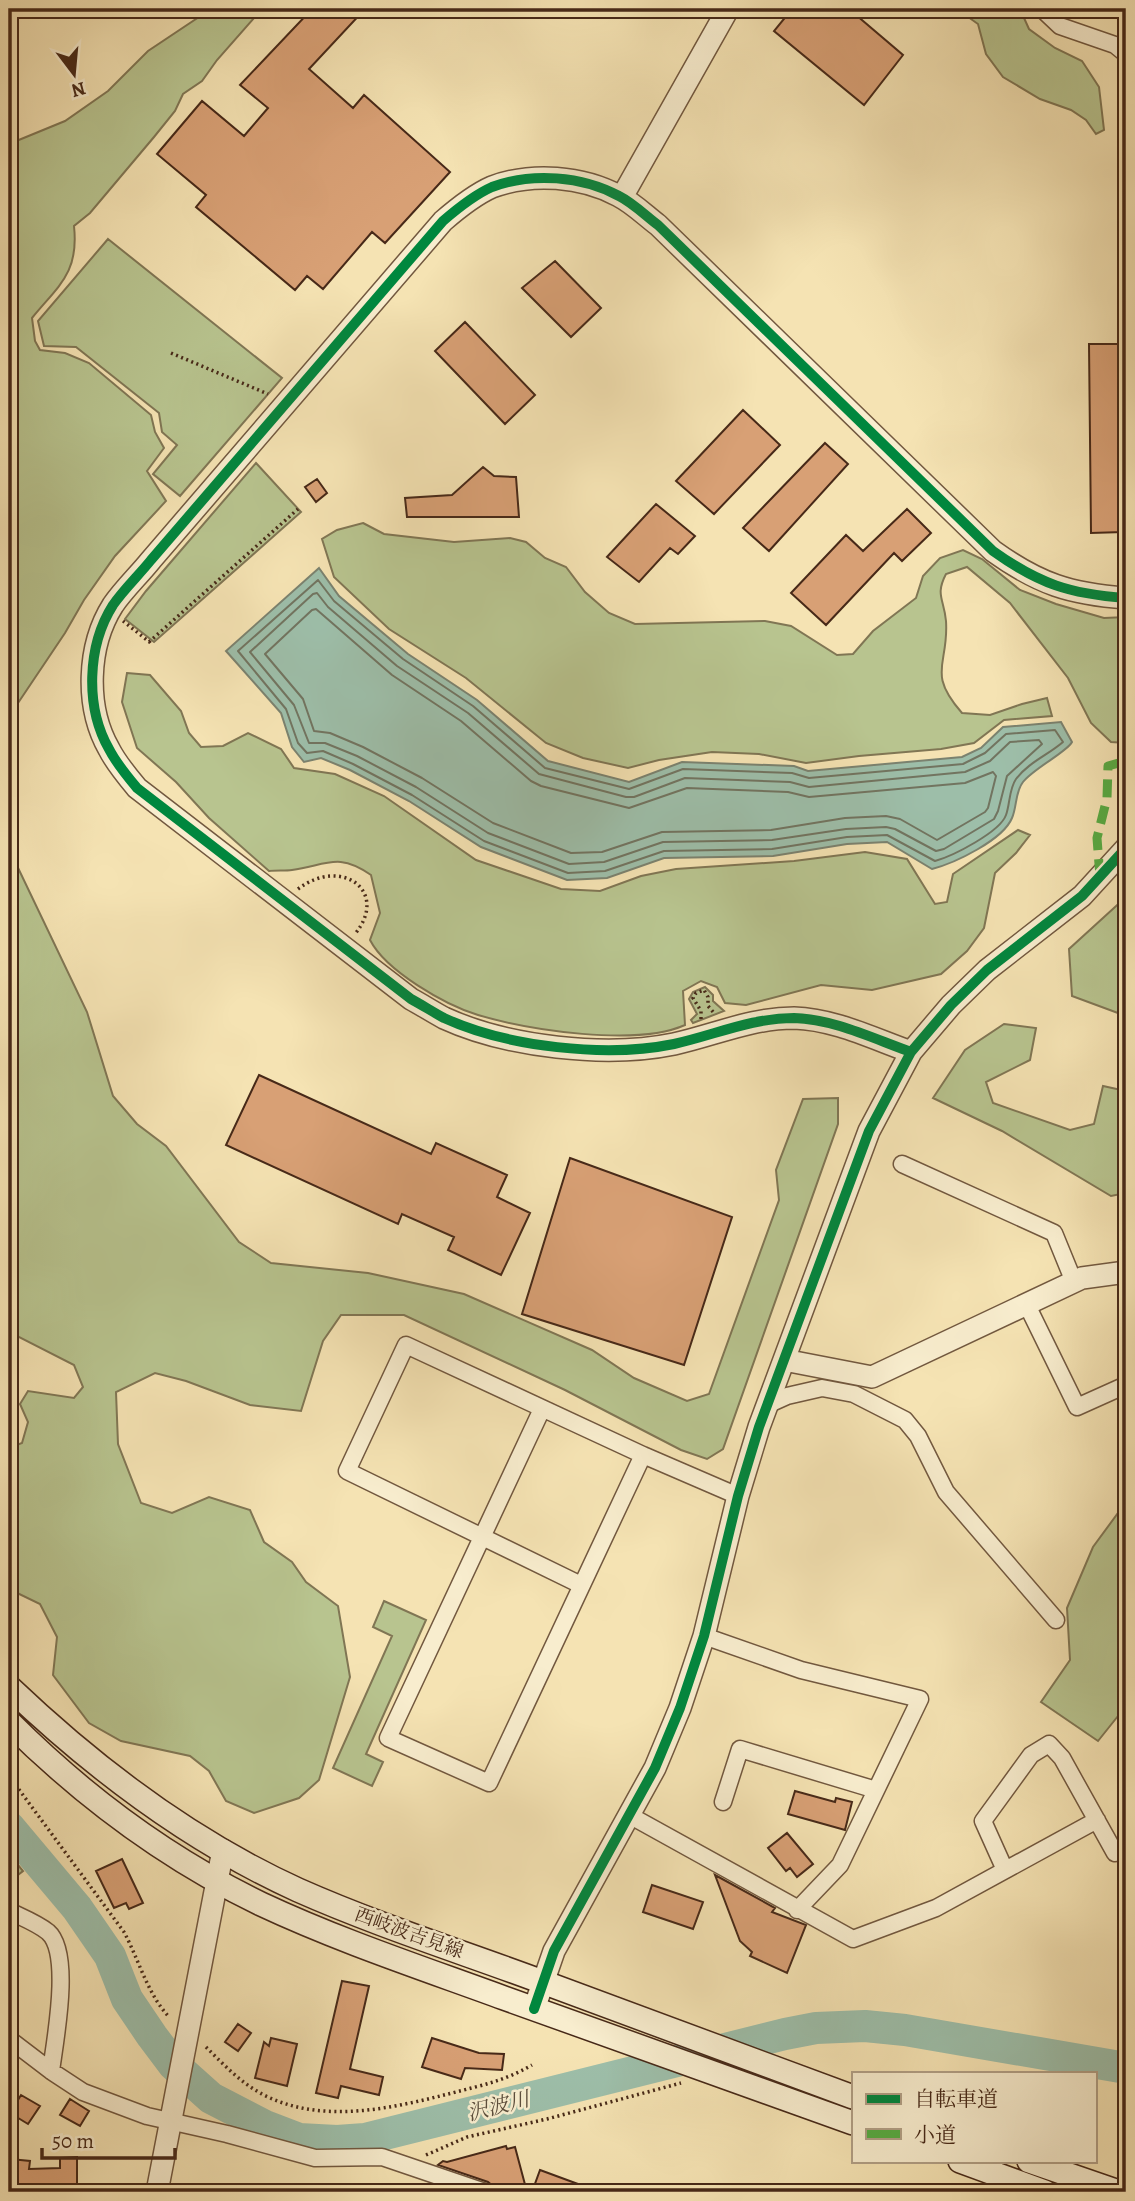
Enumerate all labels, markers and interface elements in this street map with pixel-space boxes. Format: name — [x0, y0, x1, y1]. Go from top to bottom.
north arrow — [38, 38, 108, 108]
text: N — [68, 75, 89, 104]
street label: 西岐波吉見線 — [351, 1901, 467, 1965]
legend — [852, 2072, 1096, 2162]
water label: 沢波川 — [464, 2084, 534, 2127]
text: 自転車道 — [914, 2085, 998, 2113]
scale bar — [42, 2117, 175, 2161]
text: 小道 — [914, 2121, 956, 2149]
text: 50 m — [52, 2127, 94, 2155]

